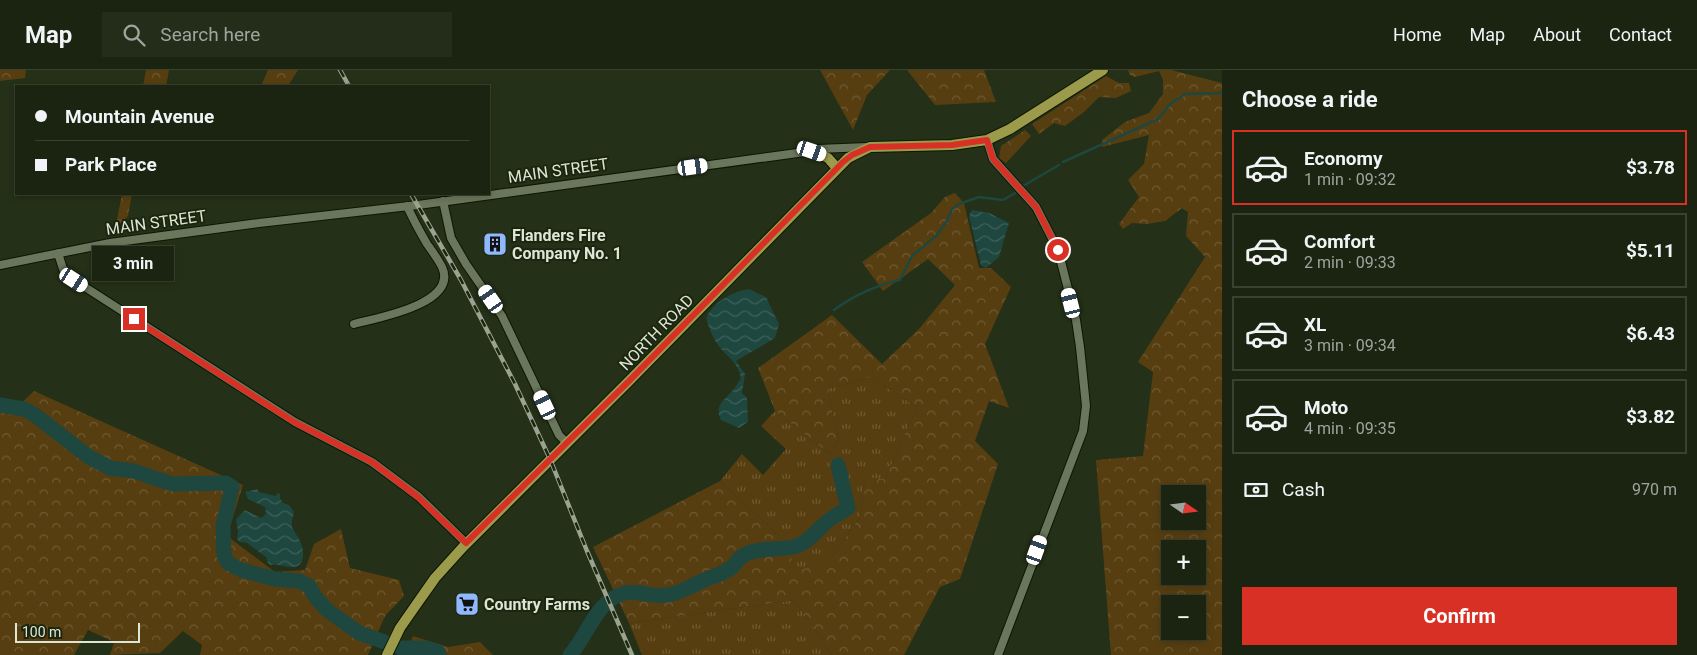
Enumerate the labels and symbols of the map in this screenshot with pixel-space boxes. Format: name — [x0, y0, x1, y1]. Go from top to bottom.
car — [795, 139, 828, 163]
street label: MAIN STREET — [507, 154, 610, 187]
car — [677, 157, 708, 177]
street label: MAIN STREET — [105, 206, 208, 239]
place label: Flanders Fire Company No. 1 — [512, 226, 622, 263]
building icon: Flanders Fire Company No. 1 — [482, 231, 508, 257]
route start — [1047, 239, 1069, 261]
callout: 3 min — [93, 246, 175, 282]
car — [57, 266, 90, 294]
car — [476, 282, 505, 316]
car — [1060, 287, 1081, 319]
street label: NORTH ROAD — [615, 290, 697, 374]
route end — [123, 308, 145, 330]
car — [531, 388, 558, 422]
north arrow — [1161, 485, 1206, 530]
car — [1024, 533, 1049, 567]
supermarket icon: Country Farms — [454, 591, 480, 617]
place label: Country Farms — [484, 595, 590, 614]
scale bar — [15, 620, 140, 643]

